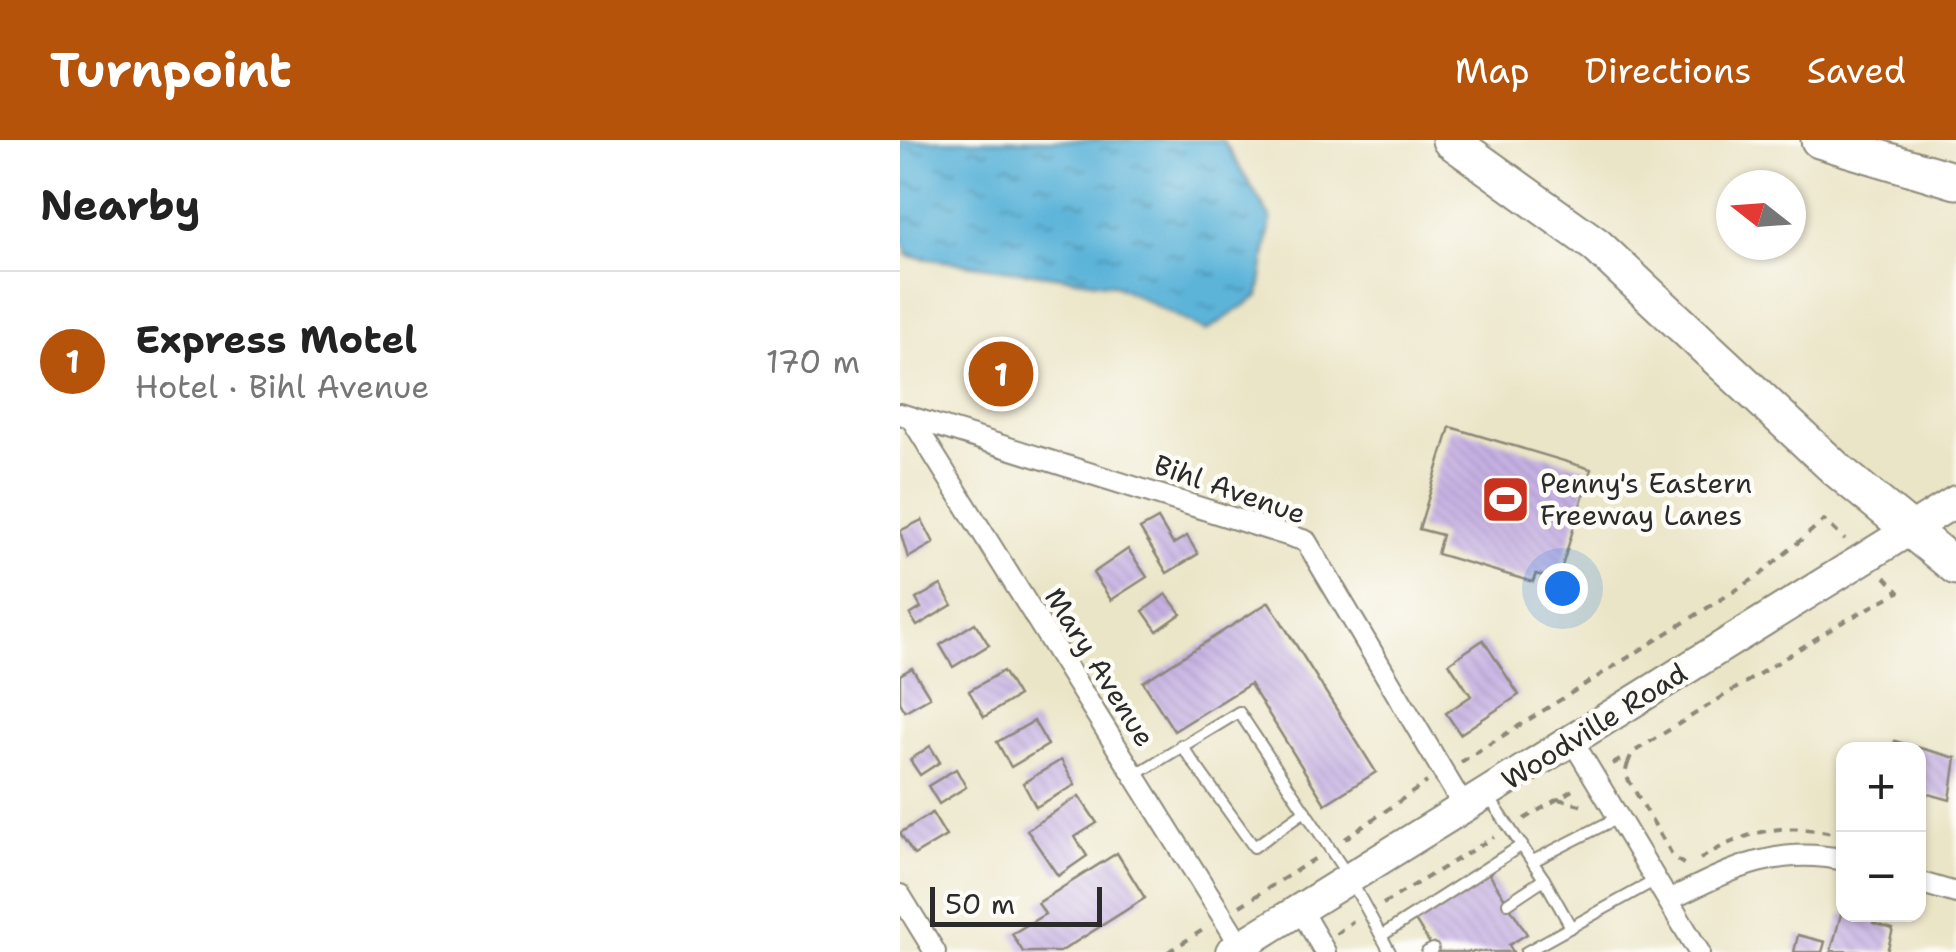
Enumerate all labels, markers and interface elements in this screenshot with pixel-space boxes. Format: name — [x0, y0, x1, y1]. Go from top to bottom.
text: Turnpoint — [50, 38, 292, 102]
text: Map — [1455, 47, 1530, 94]
text: Directions — [1585, 47, 1752, 94]
text: Saved — [1807, 47, 1906, 94]
north arrow — [1716, 170, 1806, 260]
text: Nearby — [40, 177, 200, 233]
text: Express Motel — [135, 314, 417, 365]
pin: 1 — [968, 336, 1034, 412]
text: 1 — [65, 340, 80, 383]
text: 170 m — [766, 340, 860, 383]
text: Hotel · Bihl Avenue — [135, 365, 429, 408]
street label: Bihl Avenue — [1149, 445, 1311, 533]
place label: Penny's Eastern Freeway Lanes — [1540, 464, 1752, 534]
sports icon: Penny's Eastern Freeway Lanes — [1479, 473, 1531, 525]
your location — [1537, 563, 1588, 614]
street label: Mary Avenue — [1036, 580, 1164, 754]
street label: Woodville Road — [1494, 654, 1694, 798]
map controls — [1836, 742, 1926, 922]
button: + — [1836, 742, 1926, 832]
button: − — [1836, 832, 1926, 922]
scale bar — [930, 882, 1102, 926]
text: 50 m — [945, 885, 1015, 923]

